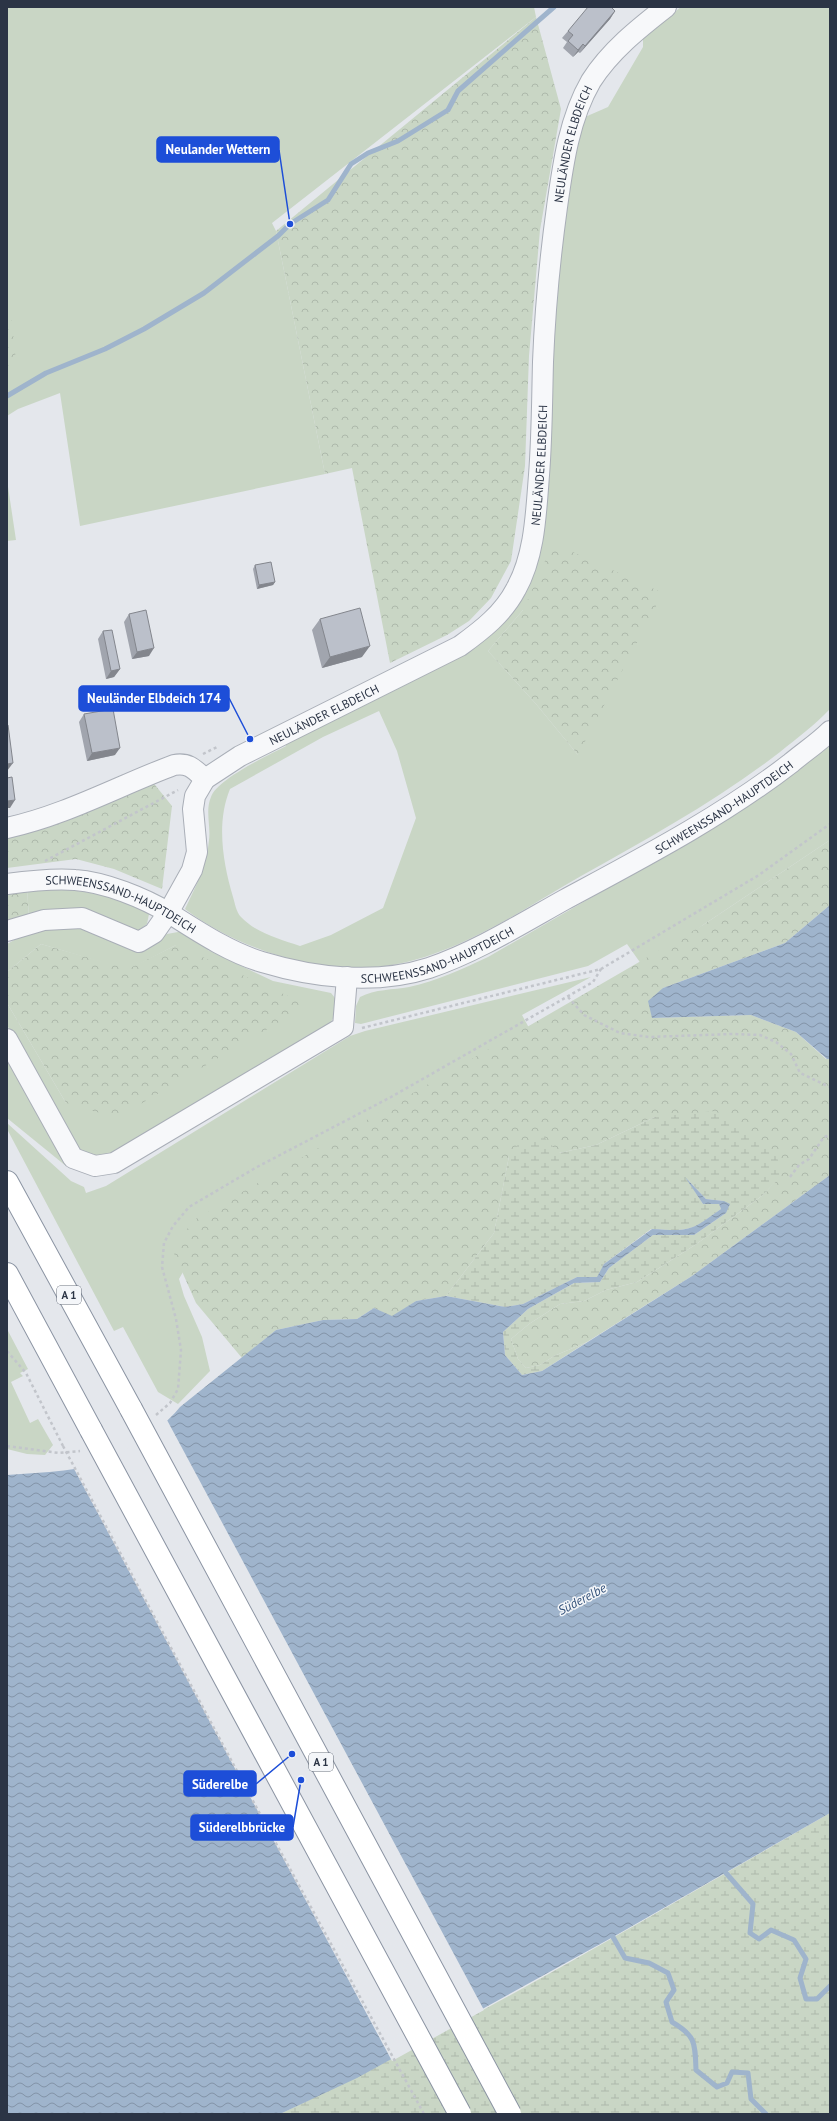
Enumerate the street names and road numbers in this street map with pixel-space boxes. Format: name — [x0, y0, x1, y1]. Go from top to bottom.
street label: NEULÄNDER ELBDEICH — [550, 83, 595, 203]
street label: NEULÄNDER ELBDEICH — [527, 405, 550, 526]
street label: NEULÄNDER ELBDEICH — [266, 680, 381, 748]
street label: SCHWEENSSAND-HAUPTDEICH — [652, 757, 796, 857]
street label: SCHWEENSSAND-HAUPTDEICH — [45, 872, 199, 936]
street label: SCHWEENSSAND-HAUPTDEICH — [361, 923, 516, 985]
road number: A 1 — [57, 1286, 81, 1304]
road number: A 1 — [309, 1753, 333, 1771]

